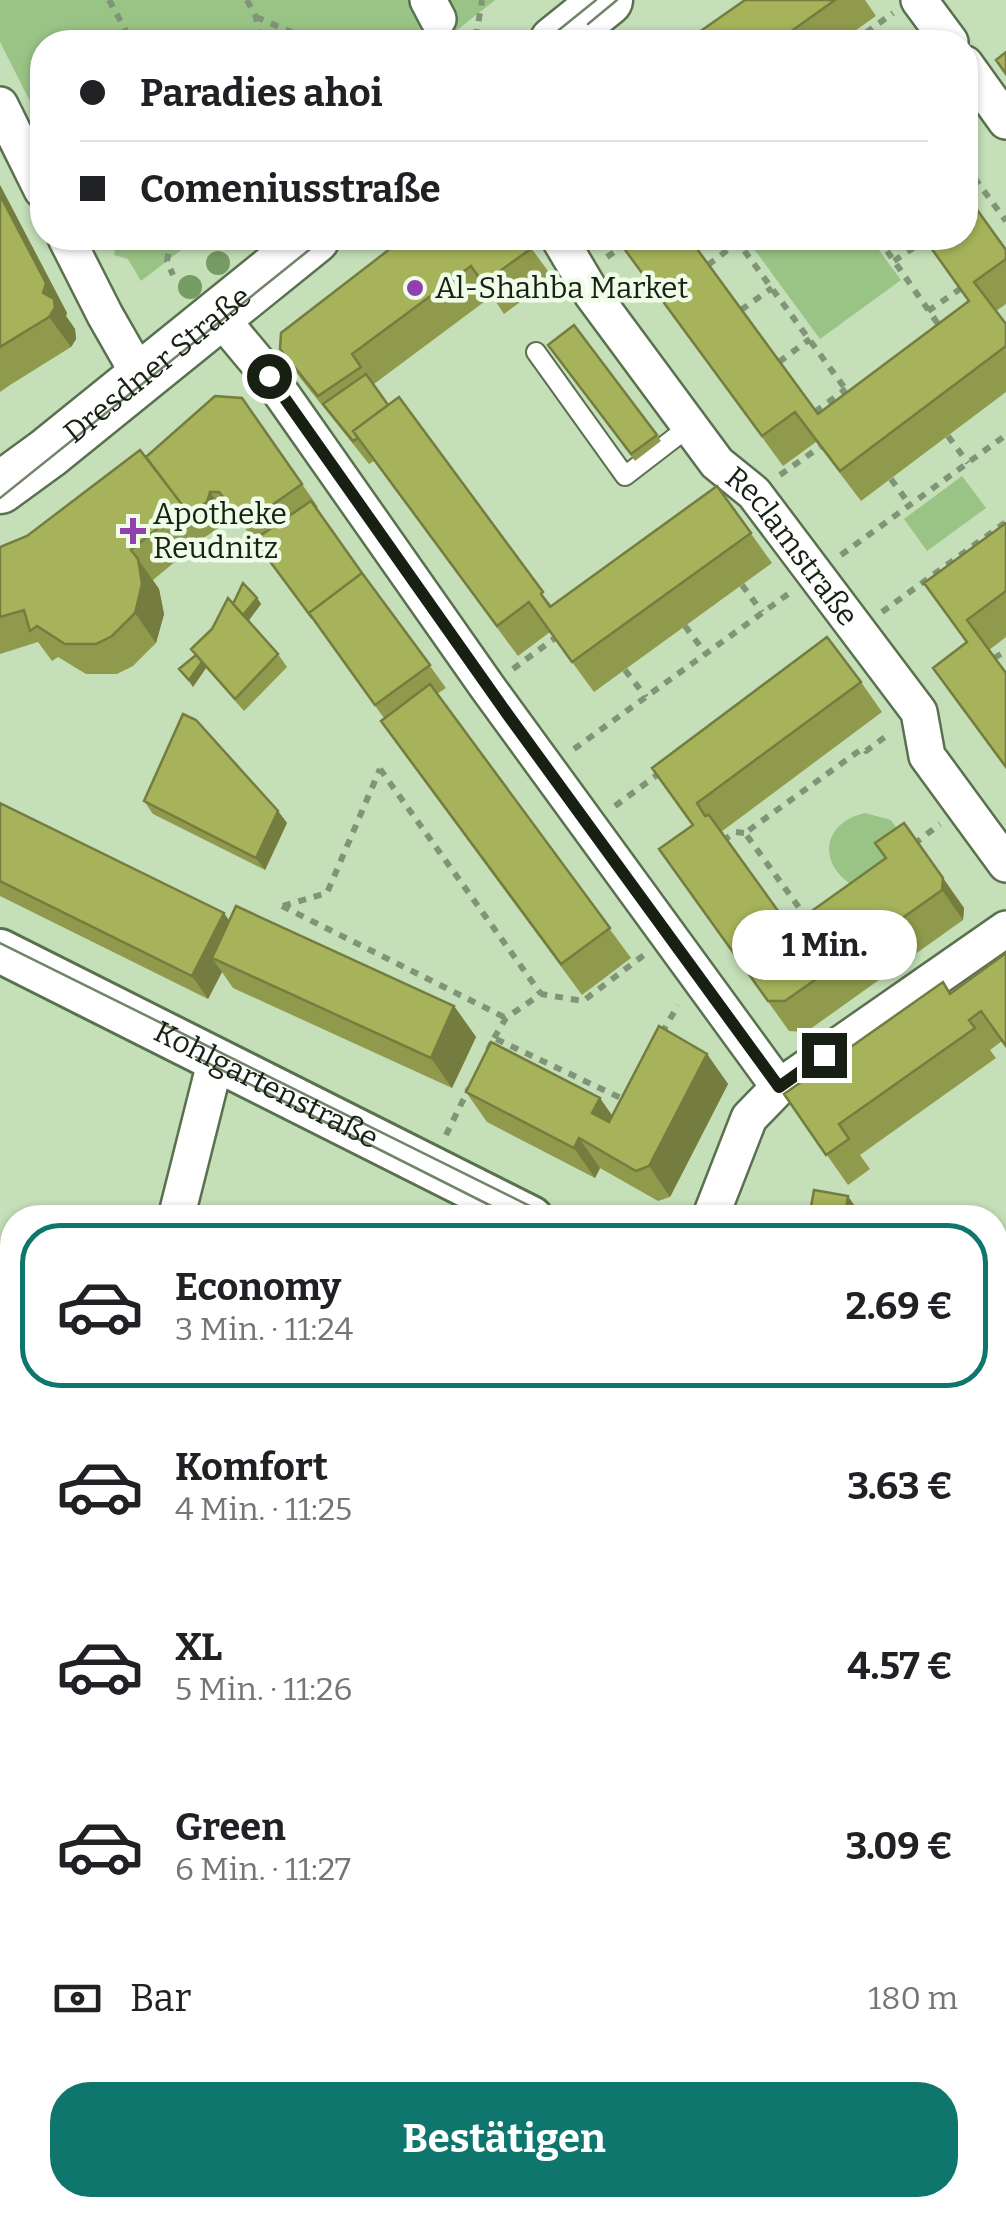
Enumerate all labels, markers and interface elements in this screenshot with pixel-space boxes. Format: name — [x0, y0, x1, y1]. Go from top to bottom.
text: Paradies ahoi — [140, 70, 383, 116]
text: Comeniusstraße — [140, 166, 441, 212]
place label: Al-Shahba Market — [435, 270, 688, 306]
marker: Al-Shahba Market — [404, 277, 426, 299]
street label: Dresdner Straße — [57, 278, 258, 451]
route start — [247, 354, 292, 399]
street label: Reclamstraße — [718, 459, 866, 633]
place label: Apotheke Reudnitz — [153, 496, 287, 566]
marker: Apotheke Reudnitz — [122, 520, 144, 542]
callout: 1 Min. — [732, 910, 916, 980]
text: 1 Min. — [781, 926, 868, 964]
street label: Kohlgartenstraße — [148, 1013, 384, 1156]
route end — [802, 1033, 847, 1078]
icon: car — [55, 1261, 145, 1351]
text: Economy — [175, 1264, 341, 1310]
text: 2.69 € — [845, 1283, 953, 1329]
text: 3 Min. · 11:24 — [175, 1310, 353, 1348]
icon: car — [55, 1441, 145, 1531]
text: Komfort — [175, 1444, 328, 1490]
text: 3.63 € — [847, 1463, 953, 1509]
text: 4 Min. · 11:25 — [175, 1490, 352, 1528]
icon: car — [55, 1621, 145, 1711]
text: XL — [175, 1624, 222, 1670]
text: 4.57 € — [847, 1643, 953, 1689]
text: 5 Min. · 11:26 — [175, 1670, 352, 1708]
icon: car — [55, 1801, 145, 1891]
text: Green — [175, 1804, 286, 1850]
text: 3.09 € — [845, 1823, 953, 1869]
text: 6 Min. · 11:27 — [175, 1850, 351, 1888]
icon: cash — [50, 1971, 105, 2026]
text: Bar — [130, 1975, 191, 2021]
text: 180 m — [868, 1979, 958, 2017]
button: Bestätigen — [50, 2082, 958, 2197]

